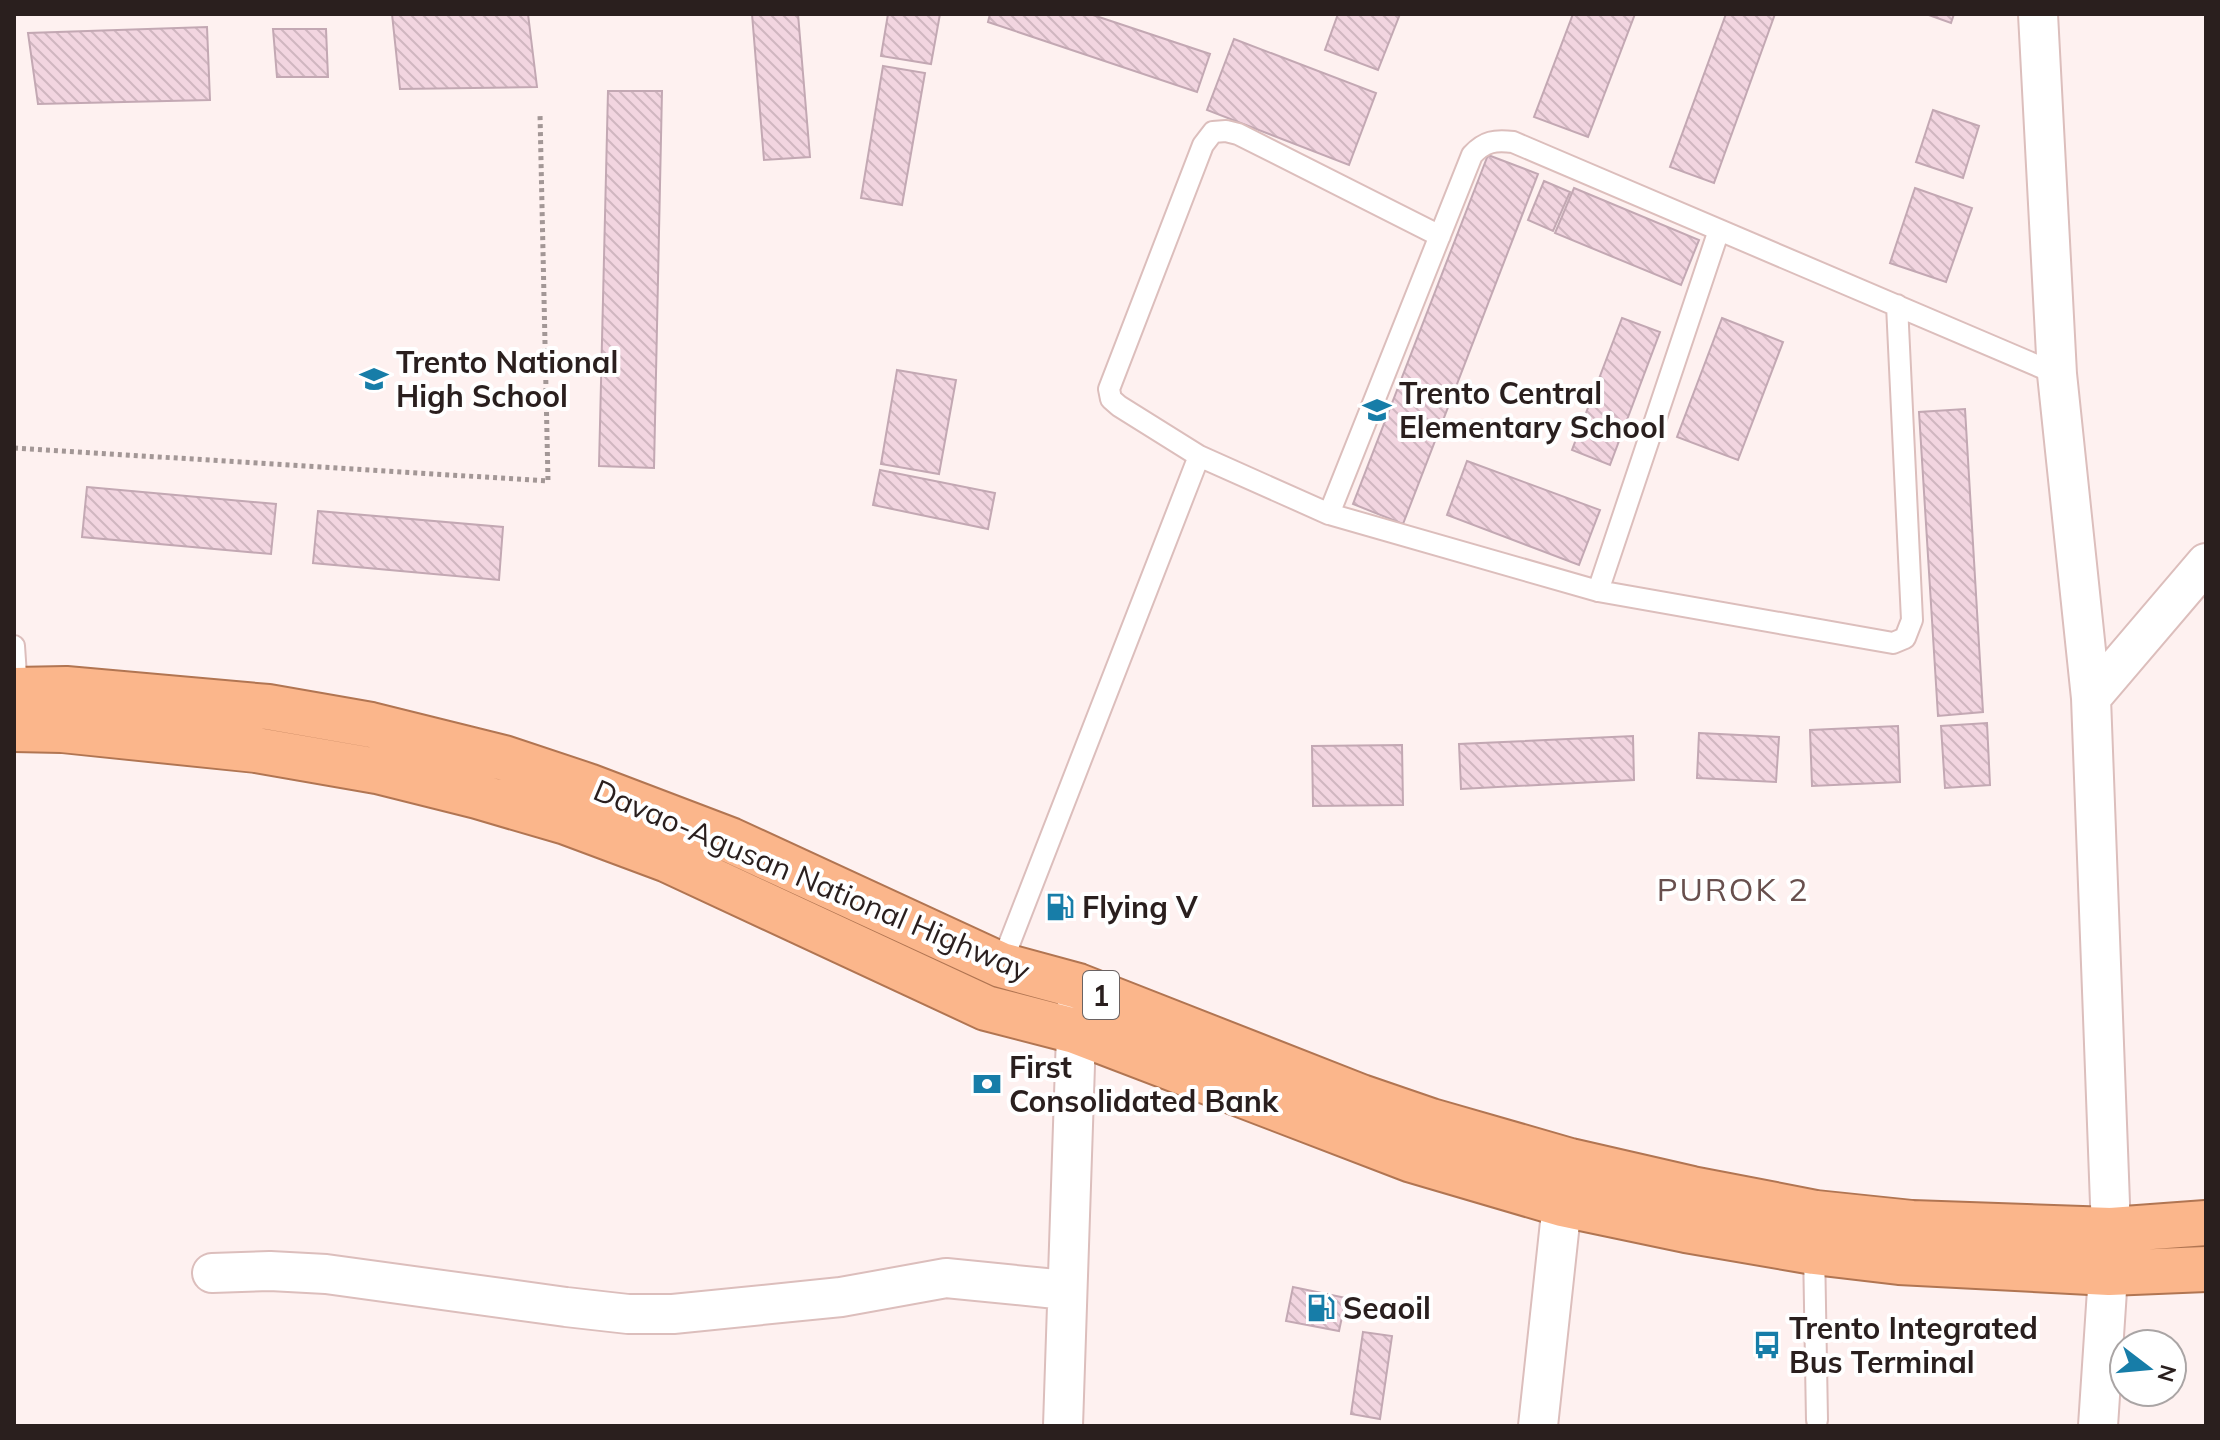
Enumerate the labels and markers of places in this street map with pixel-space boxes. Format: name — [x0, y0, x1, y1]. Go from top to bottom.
place label: Trento National High School — [396, 343, 618, 415]
school or university icon: Trento National High School — [359, 364, 389, 394]
place label: Trento Central Elementary School — [1399, 374, 1666, 446]
school or university icon: Trento Central Elementary School — [1362, 395, 1392, 425]
place label: Flying V — [1082, 888, 1198, 926]
fuel station icon: Flying V — [1045, 892, 1075, 922]
place label: First Consolidated Bank — [1009, 1048, 1280, 1120]
bank icon: First Consolidated Bank — [972, 1069, 1002, 1099]
place label: Seaoil — [1343, 1289, 1431, 1327]
fuel station icon: Seaoil — [1306, 1293, 1336, 1323]
place label: Trento Integrated Bus Terminal — [1789, 1309, 2038, 1381]
bus stop icon: Trento Integrated Bus Terminal — [1752, 1330, 1782, 1360]

